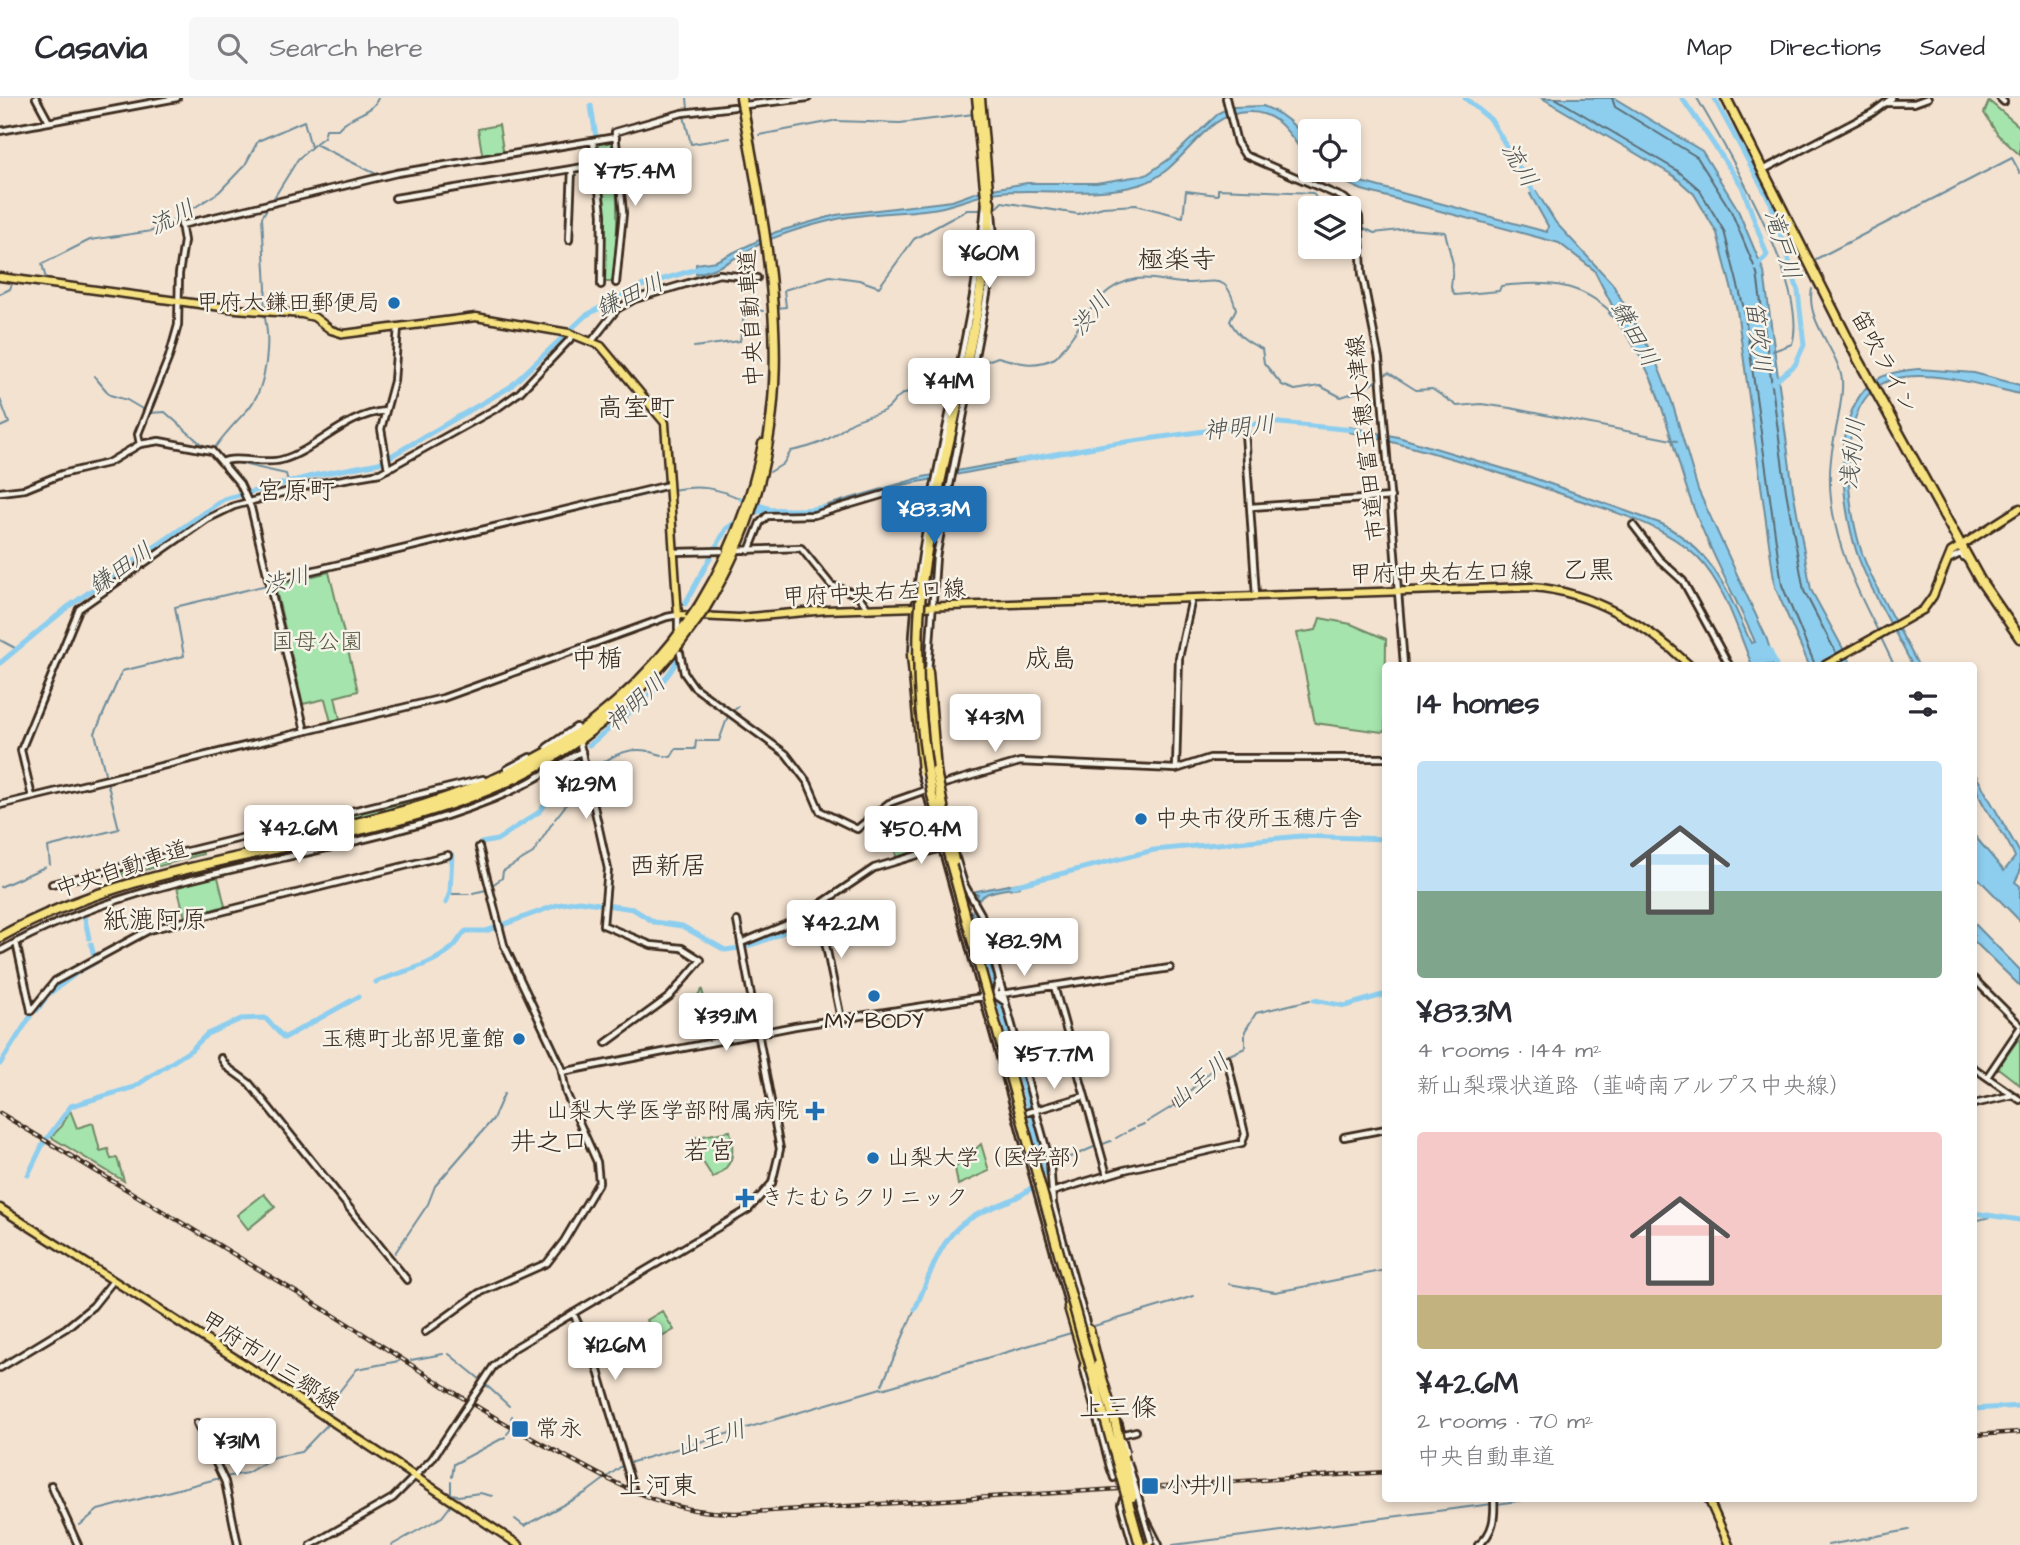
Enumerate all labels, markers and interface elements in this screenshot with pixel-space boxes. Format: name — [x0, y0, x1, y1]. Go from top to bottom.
search box — [189, 17, 679, 80]
text: Casavia — [35, 25, 147, 71]
icon: search — [213, 29, 251, 67]
text: Search here — [269, 30, 423, 66]
text: Map — [1687, 31, 1732, 65]
text: Directions — [1770, 31, 1882, 65]
text: Saved — [1920, 31, 1985, 65]
map controls — [1298, 119, 1361, 259]
button: locate — [1298, 119, 1361, 182]
water label: 流川 — [1492, 136, 1546, 194]
pin: ¥75.4M — [578, 148, 692, 208]
text: ¥75.4M — [595, 155, 675, 187]
water label: 流川 — [143, 192, 201, 244]
button: layers — [1298, 196, 1361, 259]
water label: 滝戸川 — [1755, 206, 1809, 284]
pin: ¥60M — [948, 230, 1030, 290]
text: ¥60M — [959, 237, 1019, 269]
district label: 極楽寺 — [1138, 242, 1216, 278]
street label: 中央自動車道 — [731, 248, 771, 388]
water label: 鎌田川 — [590, 266, 670, 326]
water label: 渋川 — [1063, 285, 1119, 343]
place label: 甲府大鎌田郵便局 — [196, 287, 380, 319]
water label: 鎌田川 — [1602, 294, 1666, 374]
marker: 甲府大鎌田郵便局 — [386, 295, 402, 311]
water label: 笛吹川 — [1737, 299, 1779, 375]
street label: 笛吹ライン — [1843, 304, 1925, 420]
street label: 市道田富玉穂大津線 — [1339, 333, 1393, 543]
pin: ¥41M — [908, 358, 990, 418]
text: ¥41M — [924, 365, 974, 397]
district label: 高室町 — [597, 390, 675, 426]
water label: 神明川 — [1201, 407, 1277, 449]
water label: 浅利川 — [1832, 416, 1874, 492]
district label: 宮原町 — [257, 473, 335, 509]
pin: ¥83.3M — [877, 486, 991, 546]
text: ¥83.3M — [898, 493, 970, 525]
water label: 鎌田川 — [82, 534, 160, 604]
district label: 乙黒 — [1562, 552, 1614, 588]
street label: 甲府中央右左口線 — [1349, 555, 1533, 591]
water label: 渋川 — [259, 559, 313, 603]
street label: 甲府中央右左口線 — [781, 572, 967, 614]
park label: 国母公園 — [271, 626, 363, 658]
district label: 中楯 — [571, 641, 623, 677]
district label: 成島 — [1025, 641, 1077, 677]
water label: 神明川 — [598, 666, 674, 740]
text: 14 homes — [1417, 683, 1540, 725]
icon: filters — [1904, 685, 1942, 723]
pin: ¥43M — [954, 694, 1036, 754]
text: ¥43M — [966, 701, 1024, 733]
pin: ¥129M — [537, 762, 635, 821]
text: ¥129M — [556, 768, 616, 800]
place label: 中央市役所玉穂庁舎 — [1155, 803, 1362, 835]
pin: ¥42.6M — [242, 806, 356, 865]
pin: ¥50.4M — [864, 806, 978, 866]
icon: home — [1617, 807, 1743, 933]
marker: 中央市役所玉穂庁舎 — [1133, 811, 1149, 827]
text: ¥42.6M — [260, 812, 338, 844]
text: ¥50.4M — [881, 813, 962, 845]
street label: 中央自動車道 — [51, 832, 193, 906]
district label: 西新居 — [629, 848, 707, 884]
pin: ¥42.2M — [784, 900, 898, 960]
district label: 紙漉阿原 — [103, 902, 207, 938]
text: ¥42.2M — [803, 907, 879, 939]
pin: ¥82.9M — [967, 918, 1081, 978]
text: ¥82.9M — [986, 925, 1062, 957]
marker: MY BODY — [866, 988, 882, 1004]
text: ¥83.3M — [1417, 992, 1512, 1034]
pin: ¥39.1M — [669, 993, 783, 1053]
text: ¥39.1M — [695, 1000, 757, 1032]
place label: MY BODY — [824, 1005, 924, 1037]
place label: 玉穂町北部児童館 — [321, 1023, 505, 1055]
marker: 玉穂町北部児童館 — [511, 1031, 527, 1047]
pin: ¥57.7M — [997, 1032, 1111, 1091]
text: 4 rooms · 144 m² — [1417, 1034, 1602, 1066]
text: ¥57.7M — [1014, 1038, 1094, 1070]
water label: 山王川 — [1160, 1046, 1238, 1118]
text: 新山梨環状道路（韮崎南アルプス中央線） — [1417, 1070, 1852, 1102]
place label: 山梨大学医学部附属病院 — [546, 1095, 799, 1127]
marker: 山梨大学医学部附属病院 — [805, 1101, 825, 1121]
district label: 井之口 — [510, 1124, 588, 1160]
district label: 若宮 — [683, 1133, 735, 1169]
place label: 山梨大学（医学部） — [887, 1142, 1094, 1174]
marker: 山梨大学（医学部） — [865, 1150, 881, 1166]
icon: home — [1617, 1178, 1743, 1304]
place label: きたむらクリニック — [761, 1182, 968, 1214]
marker: きたむらクリニック — [735, 1188, 755, 1208]
street label: 甲府市川三郷線 — [194, 1304, 346, 1418]
pin: ¥126M — [566, 1322, 664, 1382]
text: ¥126M — [584, 1329, 646, 1361]
text: ¥42.6M — [1417, 1363, 1518, 1405]
district label: 上三條 — [1079, 1390, 1157, 1426]
text: 2 rooms · 70 m² — [1417, 1405, 1593, 1437]
water label: 山王川 — [672, 1412, 750, 1466]
place label: 常永 — [536, 1413, 582, 1445]
pin: ¥31M — [196, 1418, 278, 1478]
marker: 常永 — [510, 1419, 530, 1439]
text: ¥31M — [214, 1425, 260, 1457]
text: 中央自動車道 — [1417, 1441, 1555, 1473]
district label: 上河東 — [619, 1468, 697, 1504]
place label: 小井川 — [1166, 1470, 1235, 1502]
marker: 小井川 — [1140, 1476, 1160, 1496]

